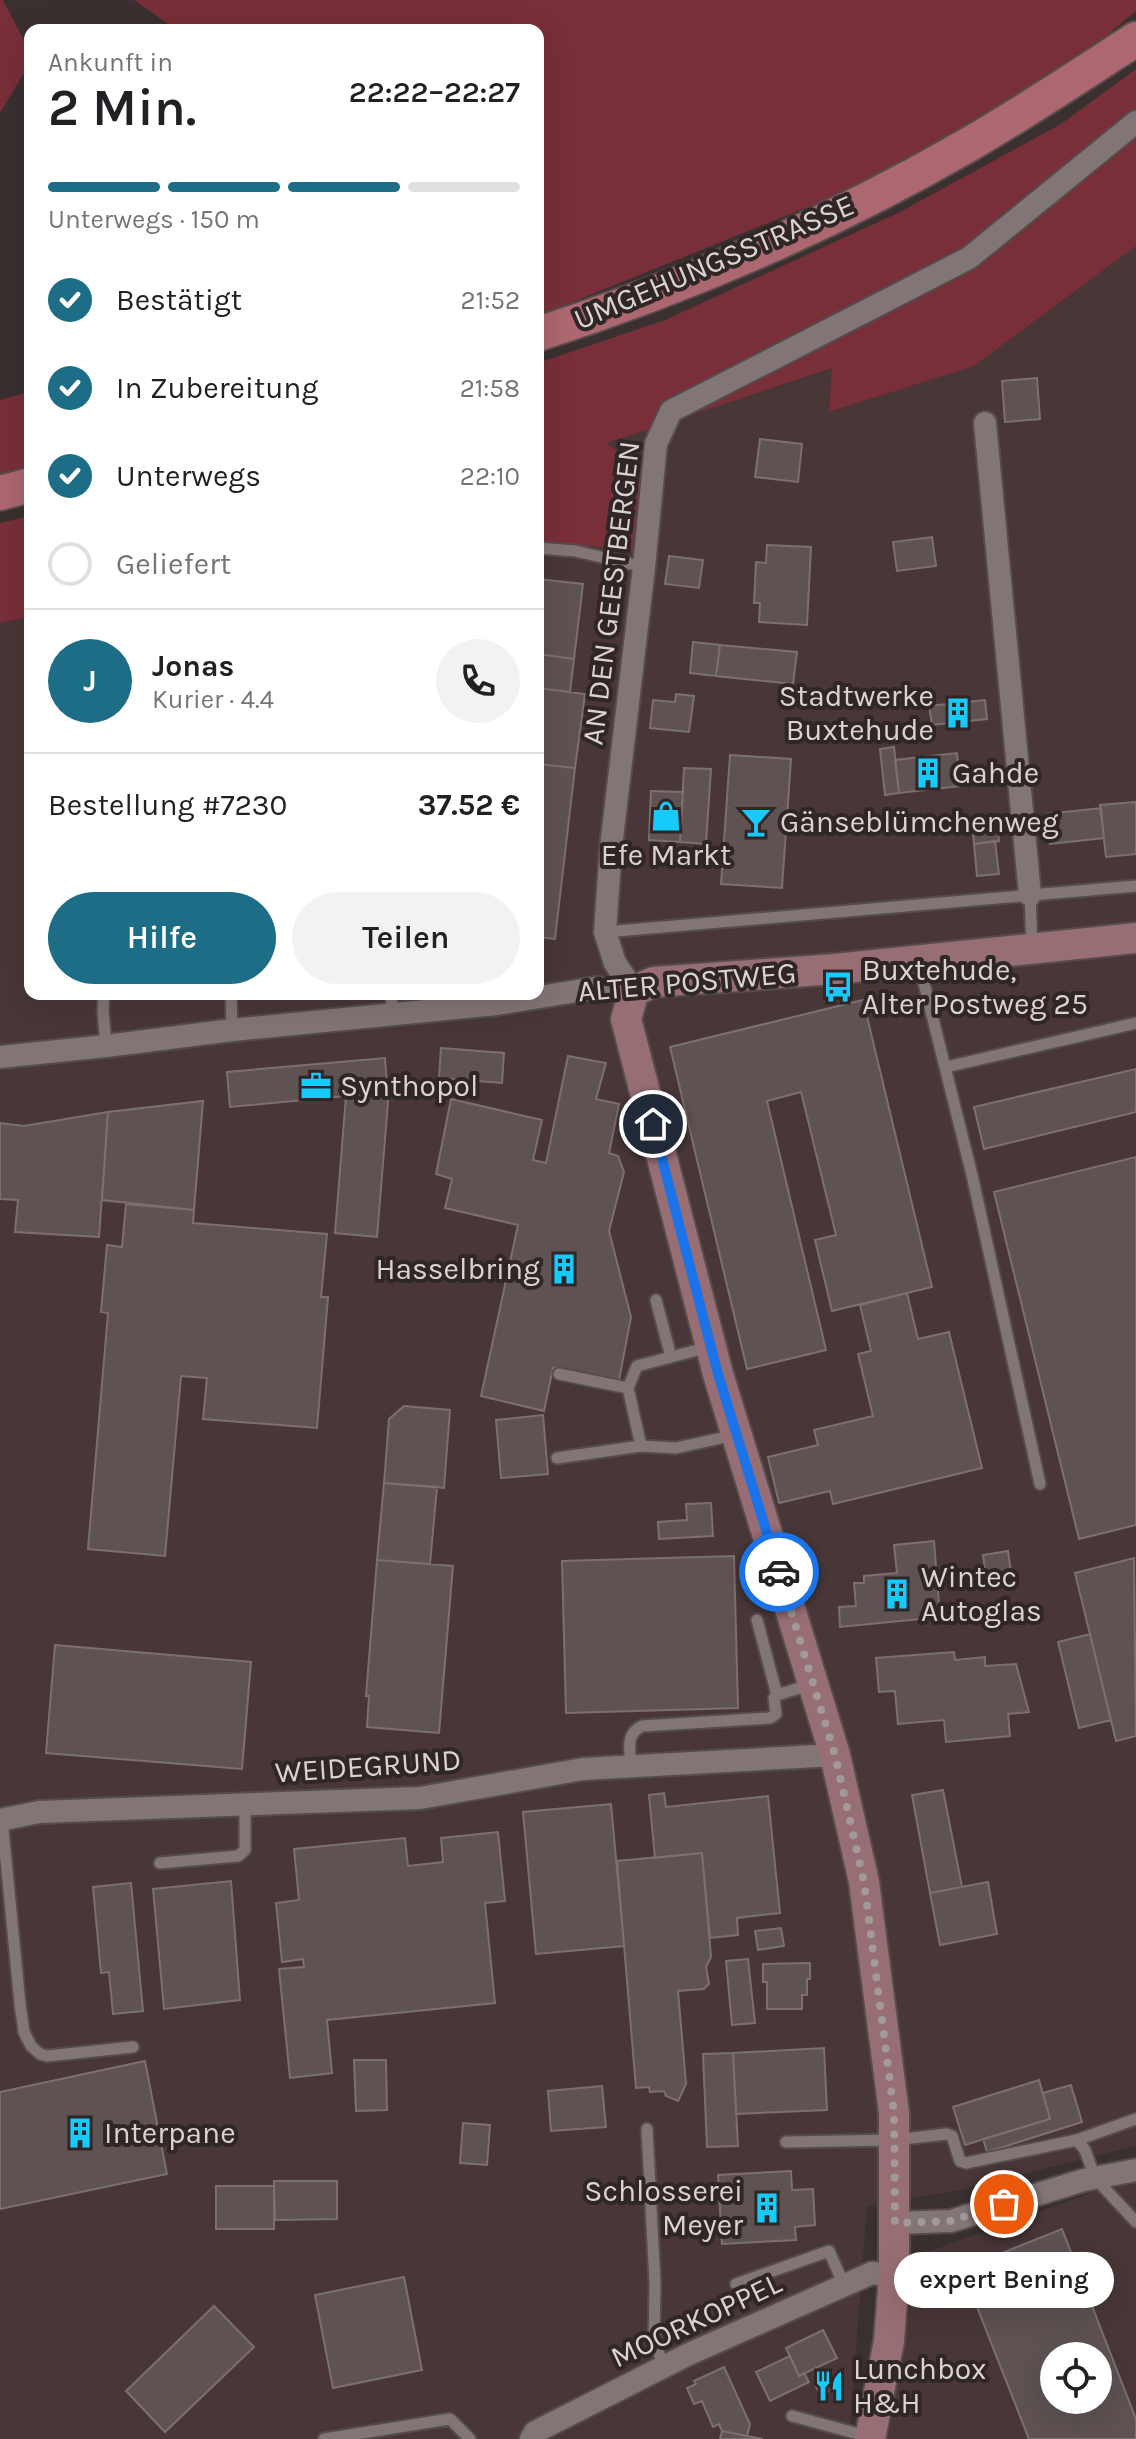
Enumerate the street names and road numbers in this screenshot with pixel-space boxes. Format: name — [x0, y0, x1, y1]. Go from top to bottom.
street label: UMGEHUNGSSTRASSE — [569, 187, 859, 337]
street label: AN DEN GEESTBERGEN — [574, 439, 648, 747]
street label: ALTER POSTWEG — [576, 955, 798, 1009]
street label: WEIDEGRUND — [274, 1742, 462, 1790]
street label: MOORKOPPEL — [605, 2265, 787, 2375]

